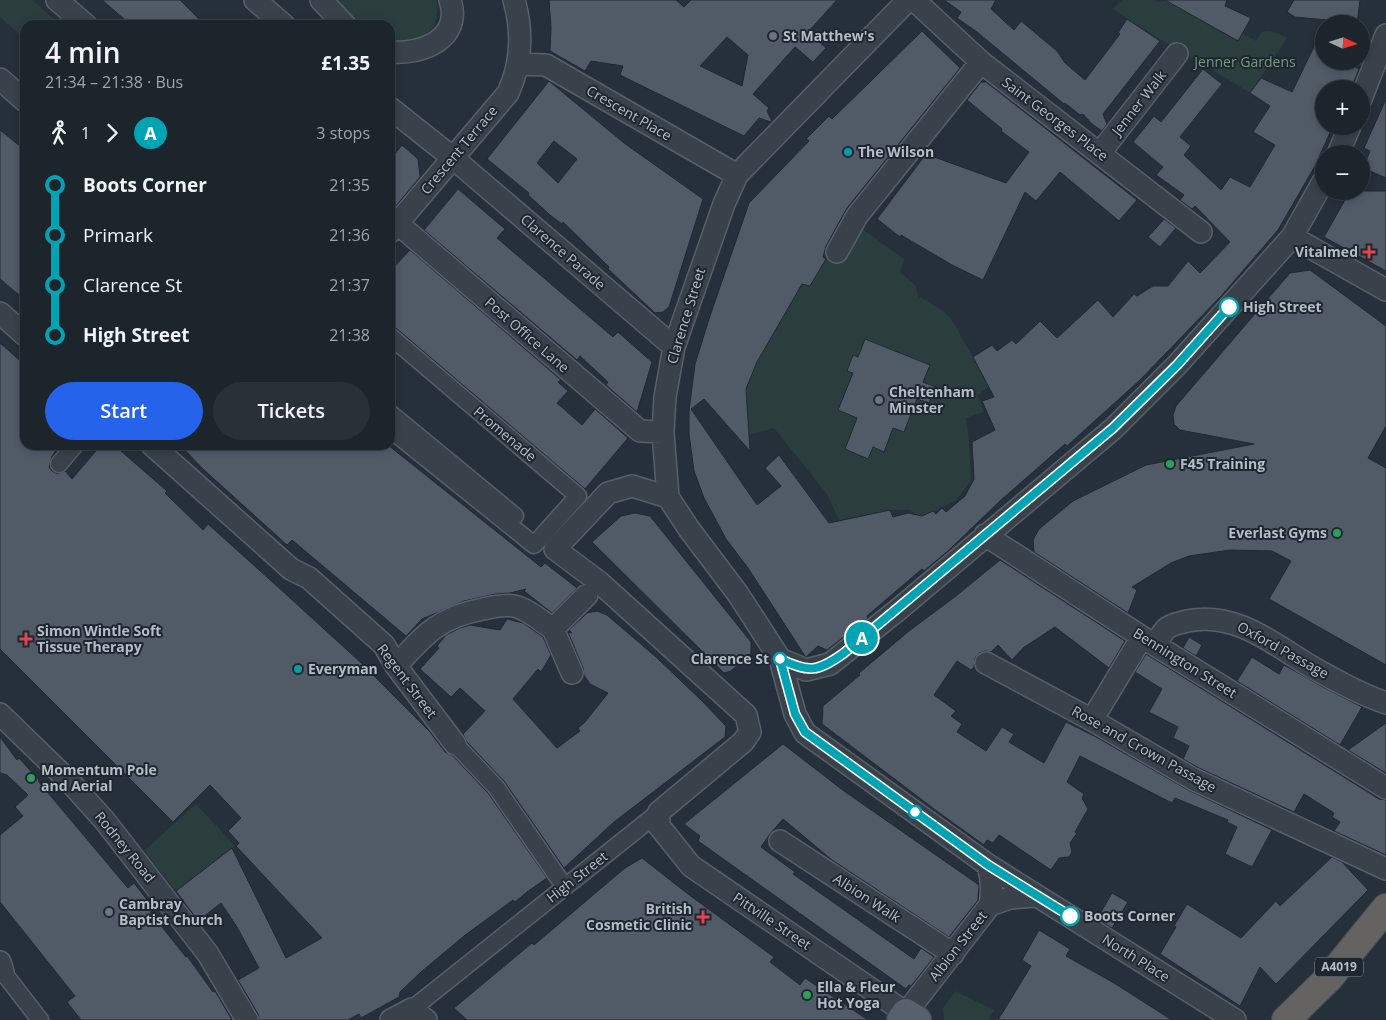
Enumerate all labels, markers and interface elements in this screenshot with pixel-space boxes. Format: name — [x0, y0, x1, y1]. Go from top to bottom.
north arrow — [1315, 15, 1370, 70]
map controls — [1315, 15, 1370, 200]
place label: St Matthew's — [783, 26, 874, 45]
marker: St Matthew's — [767, 30, 779, 42]
text: 4 min — [45, 33, 121, 71]
text: £1.35 — [321, 50, 370, 76]
park label: Jenner Gardens — [1192, 52, 1296, 71]
street label: Jenner Walk — [1106, 66, 1170, 141]
text: 21:34 – 21:38 · Bus — [45, 71, 183, 93]
street label: Saint Georges Place — [998, 72, 1112, 165]
button: + — [1315, 80, 1370, 135]
street label: Crescent Place — [583, 81, 675, 145]
street label: Crescent Terrace — [416, 101, 501, 198]
icon: walk — [45, 119, 73, 147]
icon: forward — [98, 119, 126, 147]
text: A — [144, 121, 157, 145]
text: 1 — [81, 122, 90, 144]
text: 3 stops — [316, 122, 370, 144]
place label: The Wilson — [858, 142, 934, 161]
button: − — [1315, 145, 1370, 200]
marker: The Wilson — [842, 146, 854, 158]
text: Boots Corner — [83, 172, 207, 198]
text: 21:35 — [329, 174, 370, 196]
street label: Clarence Parade — [517, 209, 610, 294]
text: Primark — [83, 222, 153, 248]
text: 21:36 — [329, 224, 370, 246]
place label: Vitalmed — [1295, 242, 1358, 261]
marker: Vitalmed — [1362, 245, 1376, 259]
street label: Clarence Street — [662, 265, 709, 366]
text: Clarence St — [83, 272, 182, 298]
text: 21:37 — [329, 274, 370, 296]
street label: Post Office Lane — [481, 293, 574, 377]
marker: High Street — [1219, 297, 1239, 317]
place label: High Street — [1243, 297, 1322, 316]
text: High Street — [83, 322, 190, 348]
text: 21:38 — [329, 324, 370, 346]
button: Start — [45, 382, 203, 440]
button: Tickets — [213, 382, 370, 440]
place label: Cheltenham Minster — [889, 382, 975, 417]
marker: Cheltenham Minster — [873, 394, 885, 406]
street label: Promenade — [470, 402, 541, 465]
place label: F45 Training — [1180, 454, 1265, 473]
marker: F45 Training — [1164, 458, 1176, 470]
place label: Everlast Gyms — [1228, 523, 1327, 542]
marker: Everlast Gyms — [1331, 527, 1343, 539]
street label: Oxford Passage — [1234, 617, 1333, 683]
place label: Simon Wintle Soft Tissue Therapy — [37, 621, 161, 656]
line badge: A — [846, 622, 878, 654]
street label: Bennington Street — [1130, 623, 1241, 702]
text: A — [856, 626, 868, 650]
marker: Simon Wintle Soft Tissue Therapy — [19, 632, 33, 646]
street label: Regent Street — [373, 640, 442, 722]
place label: Clarence St — [691, 649, 769, 668]
marker: Clarence St — [773, 652, 787, 666]
place label: Everyman — [308, 659, 378, 678]
marker: Everyman — [292, 663, 304, 675]
street label: Rose and Crown Passage — [1069, 701, 1220, 796]
place label: Momentum Pole and Aerial — [41, 760, 157, 795]
marker: Momentum Pole and Aerial — [25, 772, 37, 784]
unlabelled marker — [908, 805, 922, 819]
street label: Rodney Road — [91, 807, 160, 886]
street label: High Street — [542, 847, 611, 907]
street label: Albion Walk — [830, 869, 905, 927]
street label: Pittville Street — [730, 888, 815, 954]
place label: Cambray Baptist Church — [119, 894, 223, 929]
place label: British Cosmetic Clinic — [586, 899, 692, 934]
marker: Cambray Baptist Church — [103, 906, 115, 918]
marker: Boots Corner — [1060, 906, 1080, 926]
place label: Boots Corner — [1084, 906, 1176, 925]
street label: Albion Street — [924, 907, 991, 985]
marker: British Cosmetic Clinic — [696, 910, 710, 924]
street label: North Place — [1099, 929, 1174, 986]
road number: A4019 — [1315, 958, 1363, 976]
place label: Ella & Fleur Hot Yoga — [817, 977, 896, 1012]
marker: Ella & Fleur Hot Yoga — [801, 989, 813, 1001]

